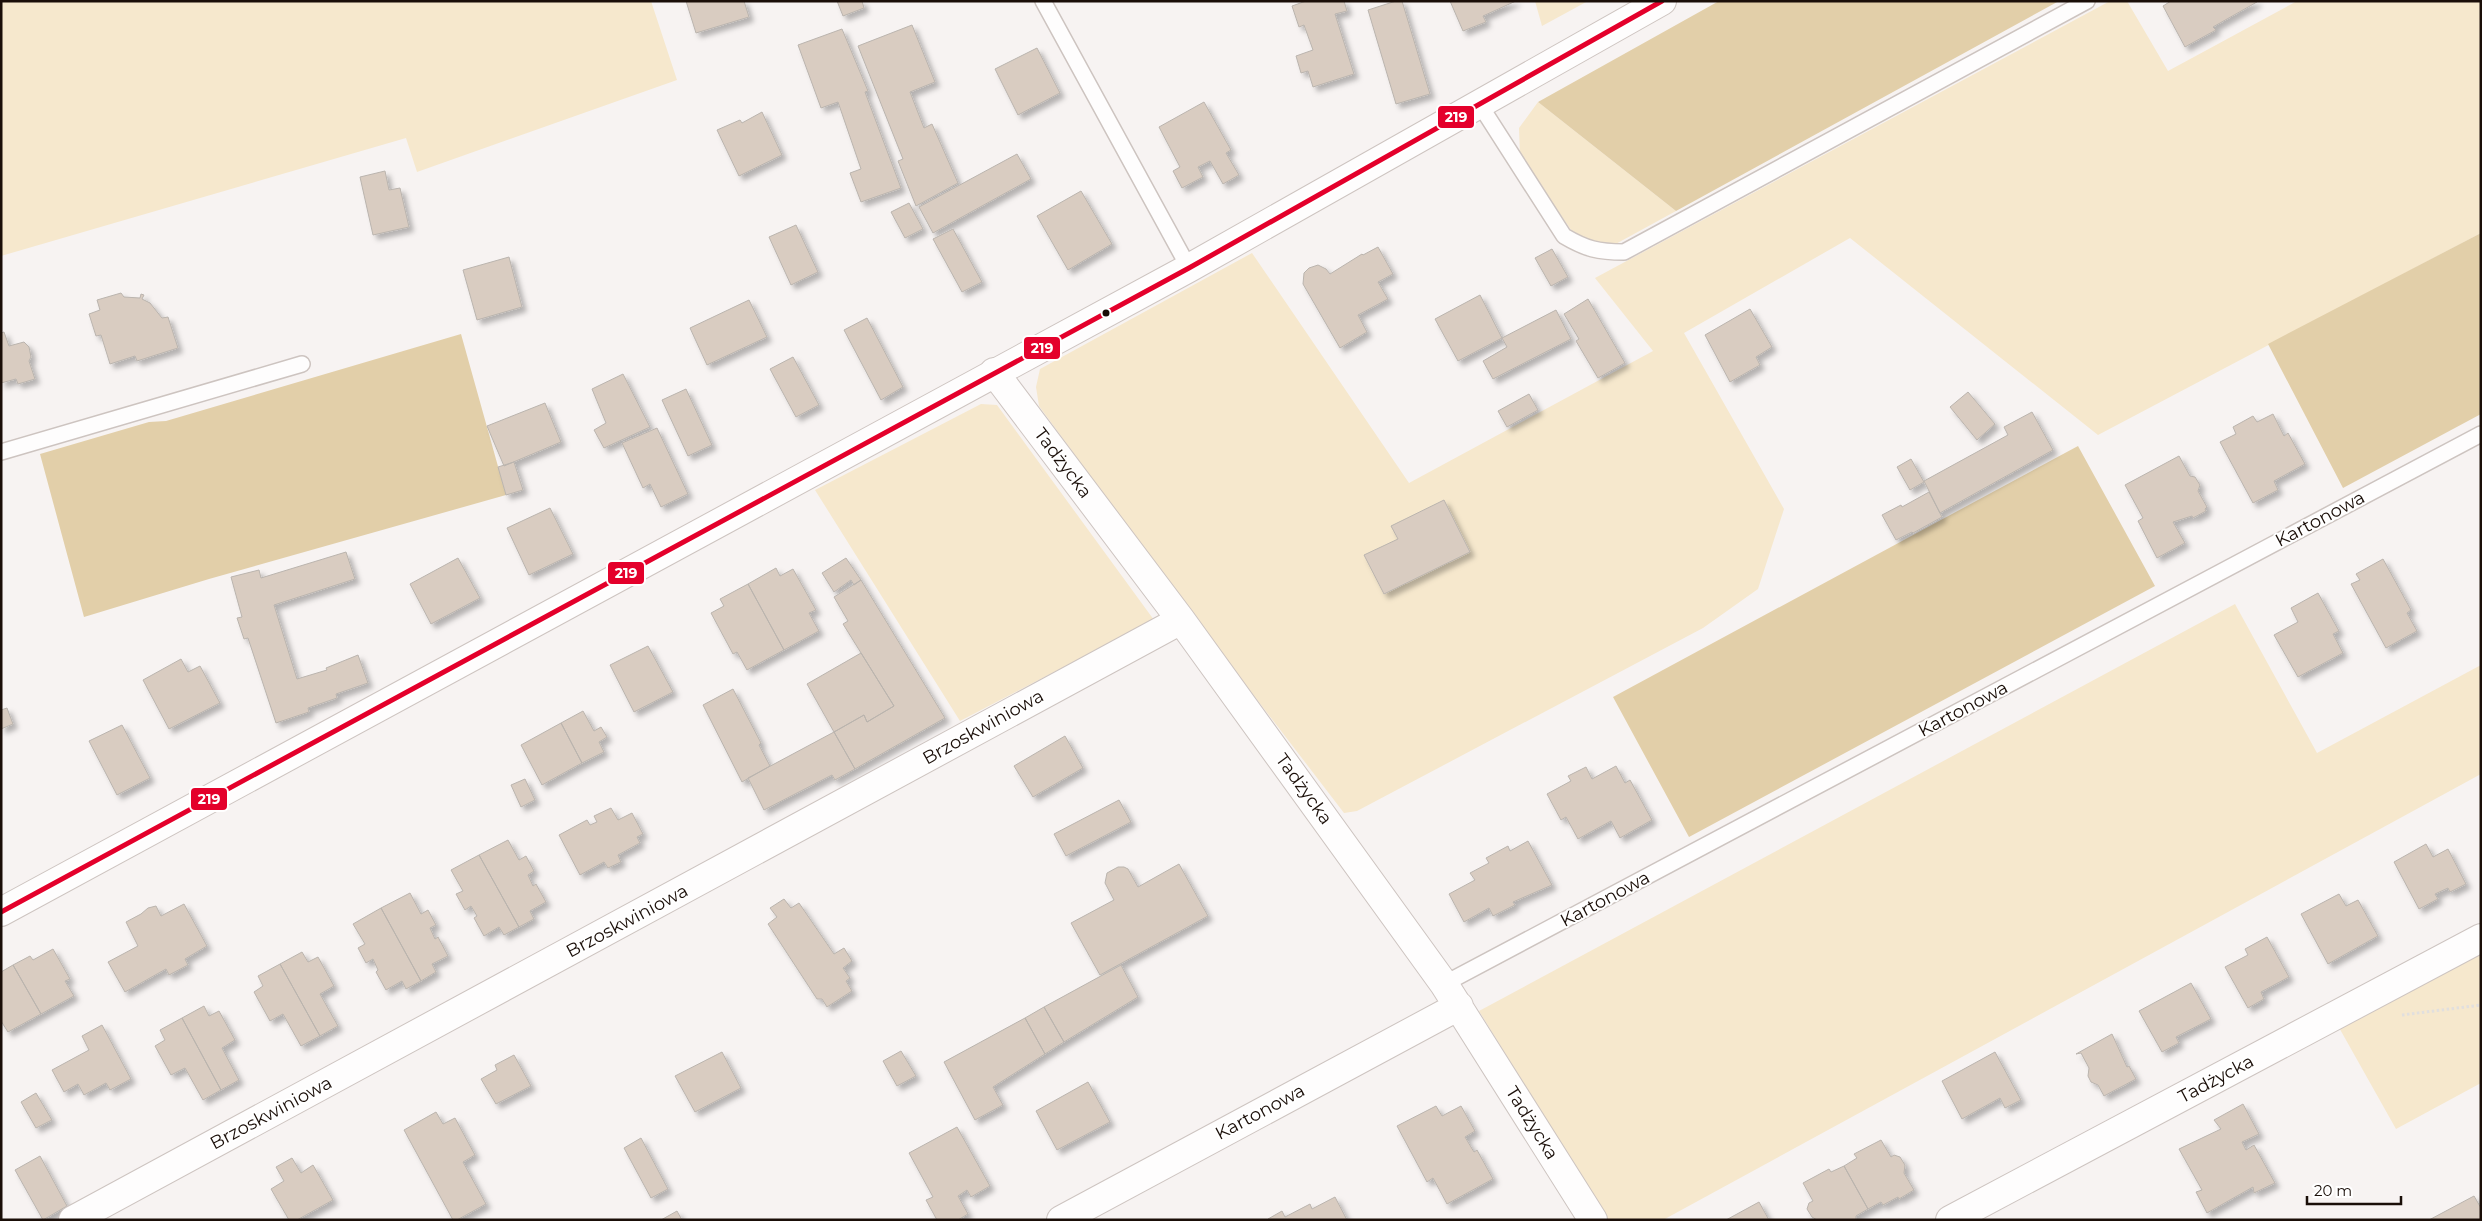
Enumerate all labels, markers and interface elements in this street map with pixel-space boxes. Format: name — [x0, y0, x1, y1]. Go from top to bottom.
line badge: 219 — [1437, 105, 1475, 129]
text: 219 — [1445, 108, 1467, 126]
unlabelled marker — [1101, 308, 1111, 318]
line badge: 219 — [1023, 336, 1061, 360]
text: 219 — [1031, 339, 1053, 357]
street label: Tadżycka — [1029, 424, 1097, 502]
street label: Kartonowa — [2271, 486, 2369, 552]
line badge: 219 — [607, 561, 645, 585]
text: 219 — [615, 564, 637, 582]
street label: Kartonowa — [1914, 676, 2012, 742]
street label: Brzoskwiniowa — [919, 685, 1047, 769]
street label: Tadżycka — [1271, 749, 1337, 829]
line badge: 219 — [190, 787, 228, 811]
text: 219 — [198, 790, 220, 808]
street label: Kartonowa — [1556, 866, 1654, 932]
street label: Brzoskwiniowa — [562, 880, 692, 962]
street label: Tadżycka — [2175, 1050, 2257, 1108]
street label: Brzoskwiniowa — [206, 1072, 336, 1154]
street label: Kartonowa — [1211, 1079, 1309, 1145]
street label: Tadżycka — [1501, 1082, 1563, 1164]
scale bar — [2307, 1174, 2401, 1206]
text: 20 m — [2314, 1181, 2352, 1200]

